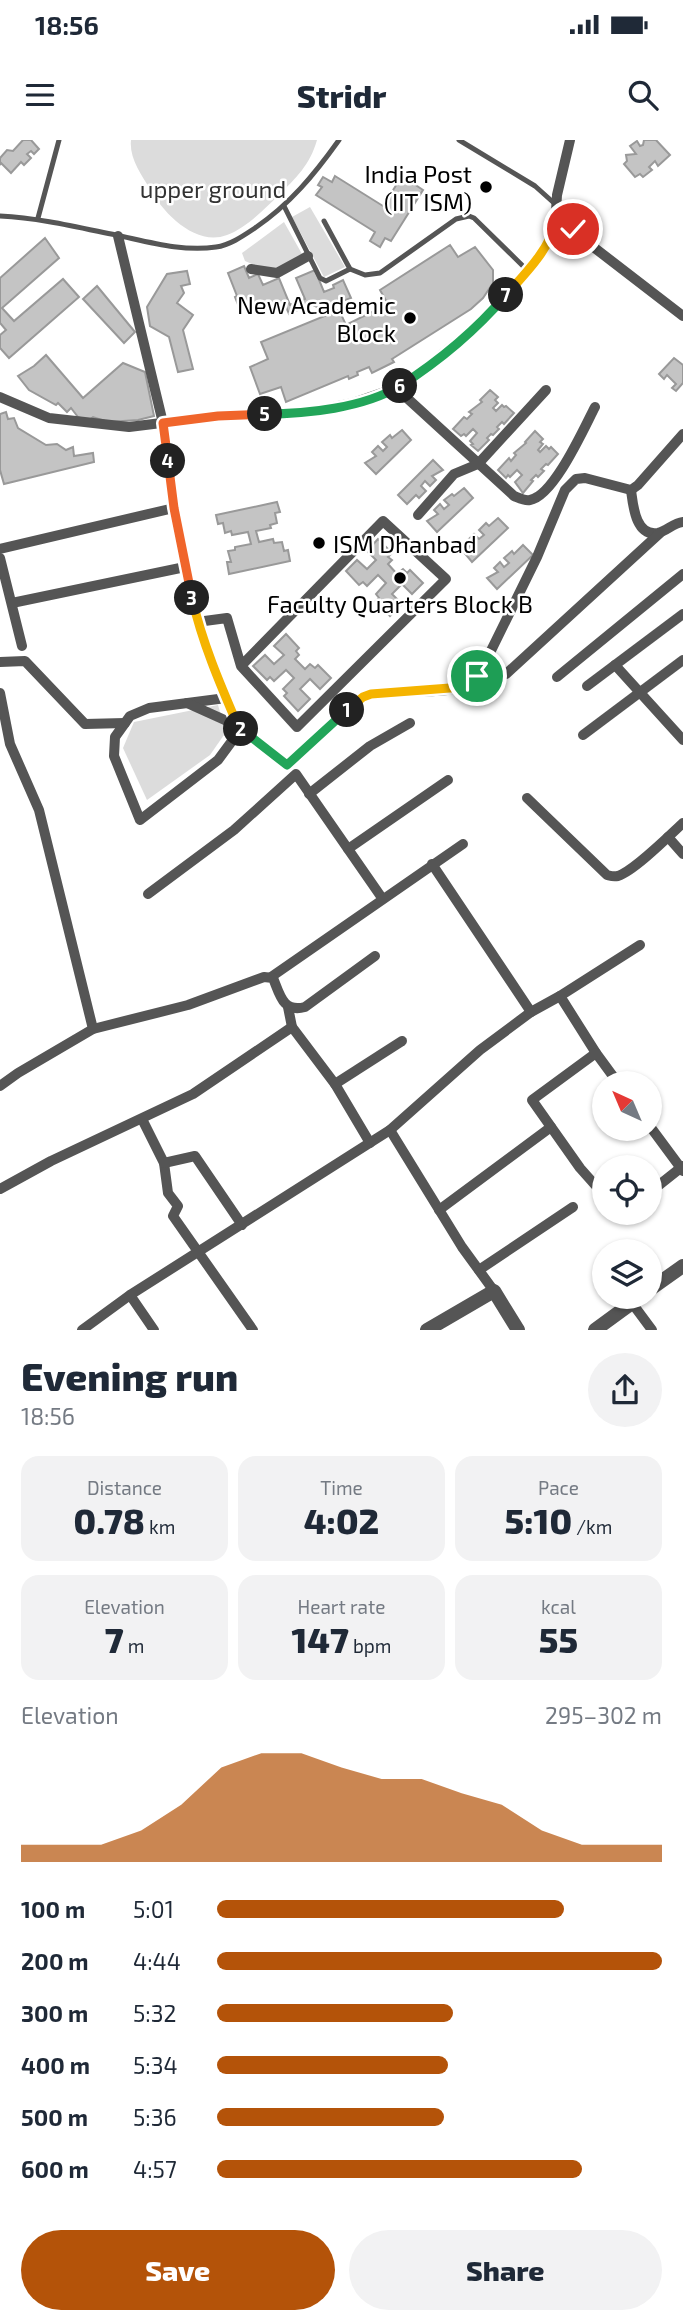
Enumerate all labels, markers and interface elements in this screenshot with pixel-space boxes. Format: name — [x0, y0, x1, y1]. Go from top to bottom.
text: 18:56 — [35, 9, 99, 40]
icon: menu — [21, 76, 59, 114]
text: Stridr — [297, 76, 386, 114]
icon: search — [624, 76, 662, 114]
place label: India Post (IIT ISM) — [365, 159, 472, 216]
park label: upper ground — [140, 174, 286, 203]
marker: India Post (IIT ISM) — [478, 179, 494, 195]
pin — [543, 199, 603, 259]
icon: check — [554, 210, 592, 248]
pin: 7 — [489, 278, 524, 312]
text: 7 — [500, 283, 511, 306]
place label: New Academic Block — [237, 290, 396, 347]
marker: New Academic Block — [402, 310, 418, 326]
pin: 6 — [382, 369, 418, 404]
text: 6 — [394, 374, 405, 397]
pin: 5 — [247, 396, 282, 432]
text: 5 — [259, 402, 270, 425]
pin: 4 — [150, 444, 186, 478]
text: 4 — [161, 449, 174, 472]
place label: ISM Dhanbad — [333, 529, 477, 558]
marker: ISM Dhanbad — [311, 535, 327, 551]
marker: Faculty Quarters Block B — [392, 570, 408, 586]
pin: 3 — [174, 580, 210, 616]
text: 3 — [186, 586, 197, 609]
place label: Faculty Quarters Block B — [267, 589, 533, 618]
pin — [447, 646, 507, 706]
icon: arrive — [458, 657, 496, 695]
pin: 1 — [330, 692, 364, 728]
text: 1 — [342, 698, 351, 721]
pin: 2 — [224, 712, 258, 746]
text: 2 — [235, 717, 246, 740]
north arrow — [592, 1071, 662, 1141]
map controls — [592, 1071, 662, 1309]
button: locate — [592, 1155, 662, 1225]
button: layers — [592, 1239, 662, 1309]
text: Evening run — [21, 1353, 238, 1399]
button: share — [588, 1353, 662, 1427]
text: 18:56 — [21, 1402, 75, 1430]
text: Distance — [87, 1476, 162, 1499]
text: Time — [320, 1476, 363, 1499]
text: Pace — [538, 1476, 579, 1499]
text: 0.78 — [74, 1499, 145, 1541]
text: 4:02 — [304, 1499, 379, 1541]
text: 5:10 — [505, 1499, 572, 1541]
text: km — [145, 1515, 175, 1538]
text: /km — [572, 1515, 612, 1538]
text: Elevation — [84, 1595, 165, 1618]
text: Heart rate — [298, 1595, 385, 1618]
text: kcal — [541, 1595, 576, 1618]
text: 7 — [105, 1618, 123, 1660]
text: 147 — [292, 1618, 349, 1660]
text: 55 — [539, 1618, 578, 1660]
text: m — [123, 1634, 144, 1657]
text: bpm — [349, 1634, 392, 1657]
text: Elevation — [21, 1701, 119, 1729]
text: 295–302 m — [545, 1701, 662, 1729]
text: 100 m — [21, 1895, 85, 1923]
text: 5:01 — [133, 1895, 174, 1923]
text: 200 m — [21, 1947, 89, 1975]
text: 4:44 — [133, 1947, 181, 1975]
text: 300 m — [21, 1999, 88, 2027]
text: 5:32 — [133, 1999, 176, 2027]
text: 400 m — [21, 2051, 90, 2079]
text: 5:34 — [133, 2051, 178, 2079]
text: 500 m — [21, 2103, 88, 2131]
text: 5:36 — [133, 2103, 177, 2131]
text: 600 m — [21, 2155, 89, 2183]
text: 4:57 — [133, 2155, 177, 2183]
button: Save — [21, 2230, 335, 2310]
button: Share — [349, 2230, 662, 2310]

